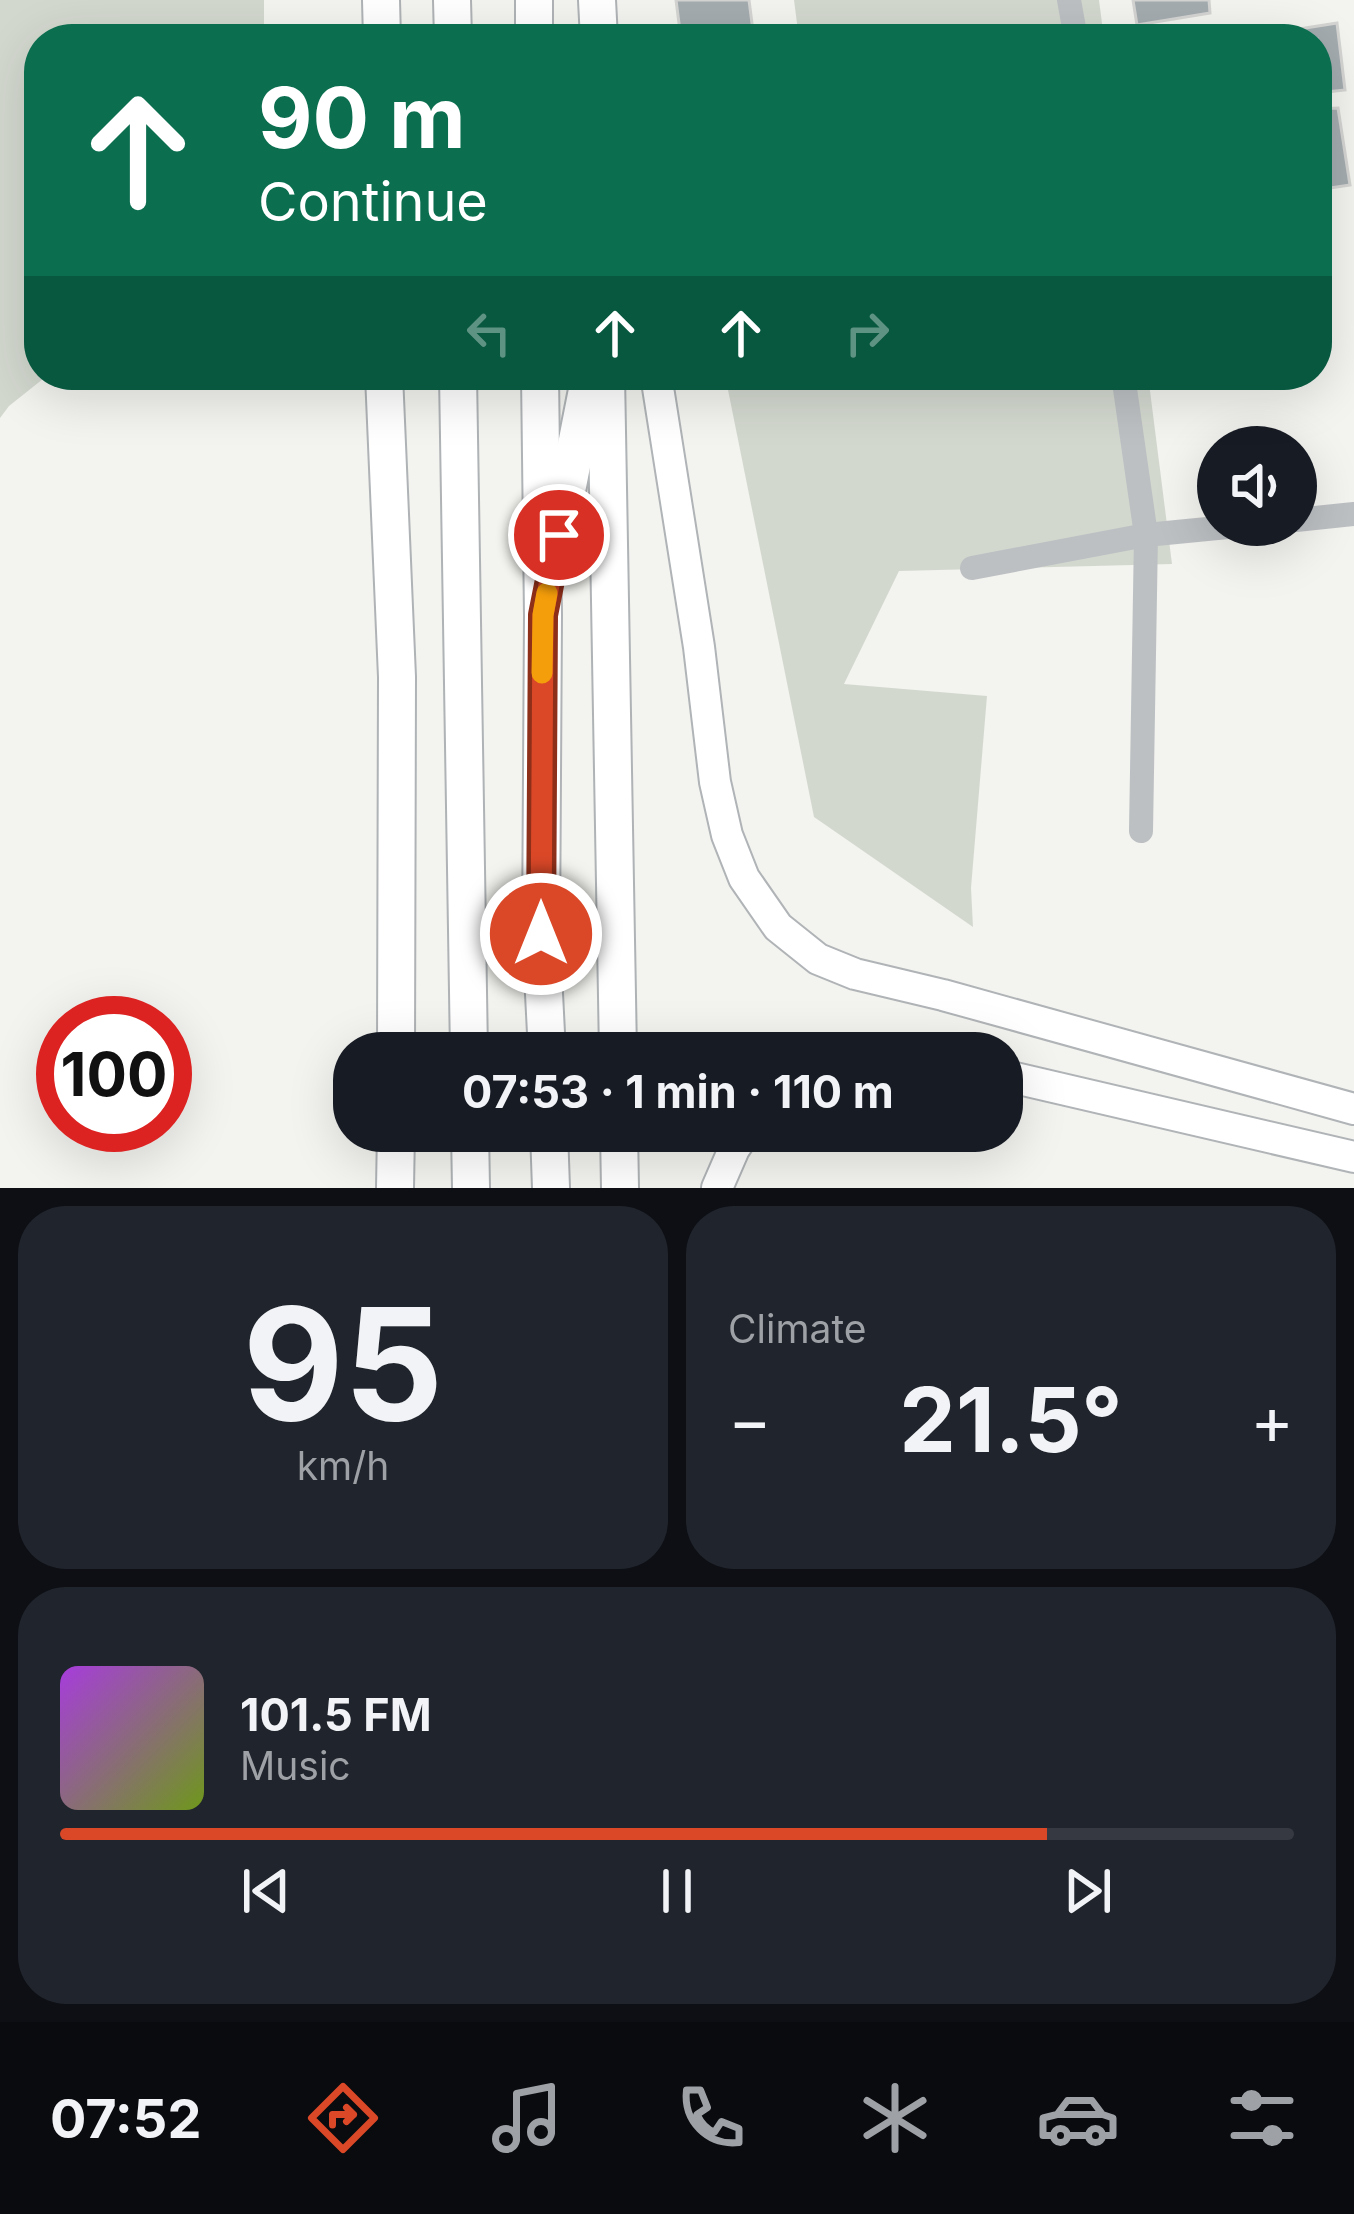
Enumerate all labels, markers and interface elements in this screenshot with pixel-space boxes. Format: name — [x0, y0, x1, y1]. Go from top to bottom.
text: 90 m — [258, 67, 466, 168]
icon: ahead — [60, 72, 216, 228]
text: Continue — [258, 169, 488, 234]
icon: left — [456, 300, 522, 366]
icon: ahead — [582, 300, 648, 366]
icon: ahead — [708, 300, 774, 366]
icon: right — [834, 300, 900, 366]
map controls — [1197, 426, 1317, 546]
button: sound — [1197, 426, 1317, 546]
pin — [508, 484, 610, 586]
icon: arrive — [526, 502, 592, 568]
position arrow — [478, 871, 604, 997]
speed limit sign: 100 — [36, 996, 192, 1152]
text: 07:53 · 1 min · 110 m — [462, 1064, 894, 1119]
text: 95 — [242, 1269, 444, 1458]
text: Climate — [728, 1305, 867, 1352]
text: 21.5° — [899, 1365, 1123, 1474]
text: − — [728, 1380, 772, 1460]
text: + — [1250, 1380, 1294, 1460]
text: km/h — [297, 1442, 389, 1489]
text: 101.5 FM — [240, 1687, 432, 1742]
text: Music — [240, 1742, 351, 1789]
icon: previous — [233, 1858, 299, 1924]
icon: pause — [644, 1858, 710, 1924]
icon: next — [1055, 1858, 1121, 1924]
icon: directions — [301, 2076, 385, 2160]
icon: music — [485, 2076, 569, 2160]
icon: phone — [669, 2076, 753, 2160]
icon: climate — [853, 2076, 937, 2160]
icon: car — [1036, 2076, 1120, 2160]
icon: filters — [1220, 2076, 1304, 2160]
text: 07:52 — [50, 2086, 201, 2151]

